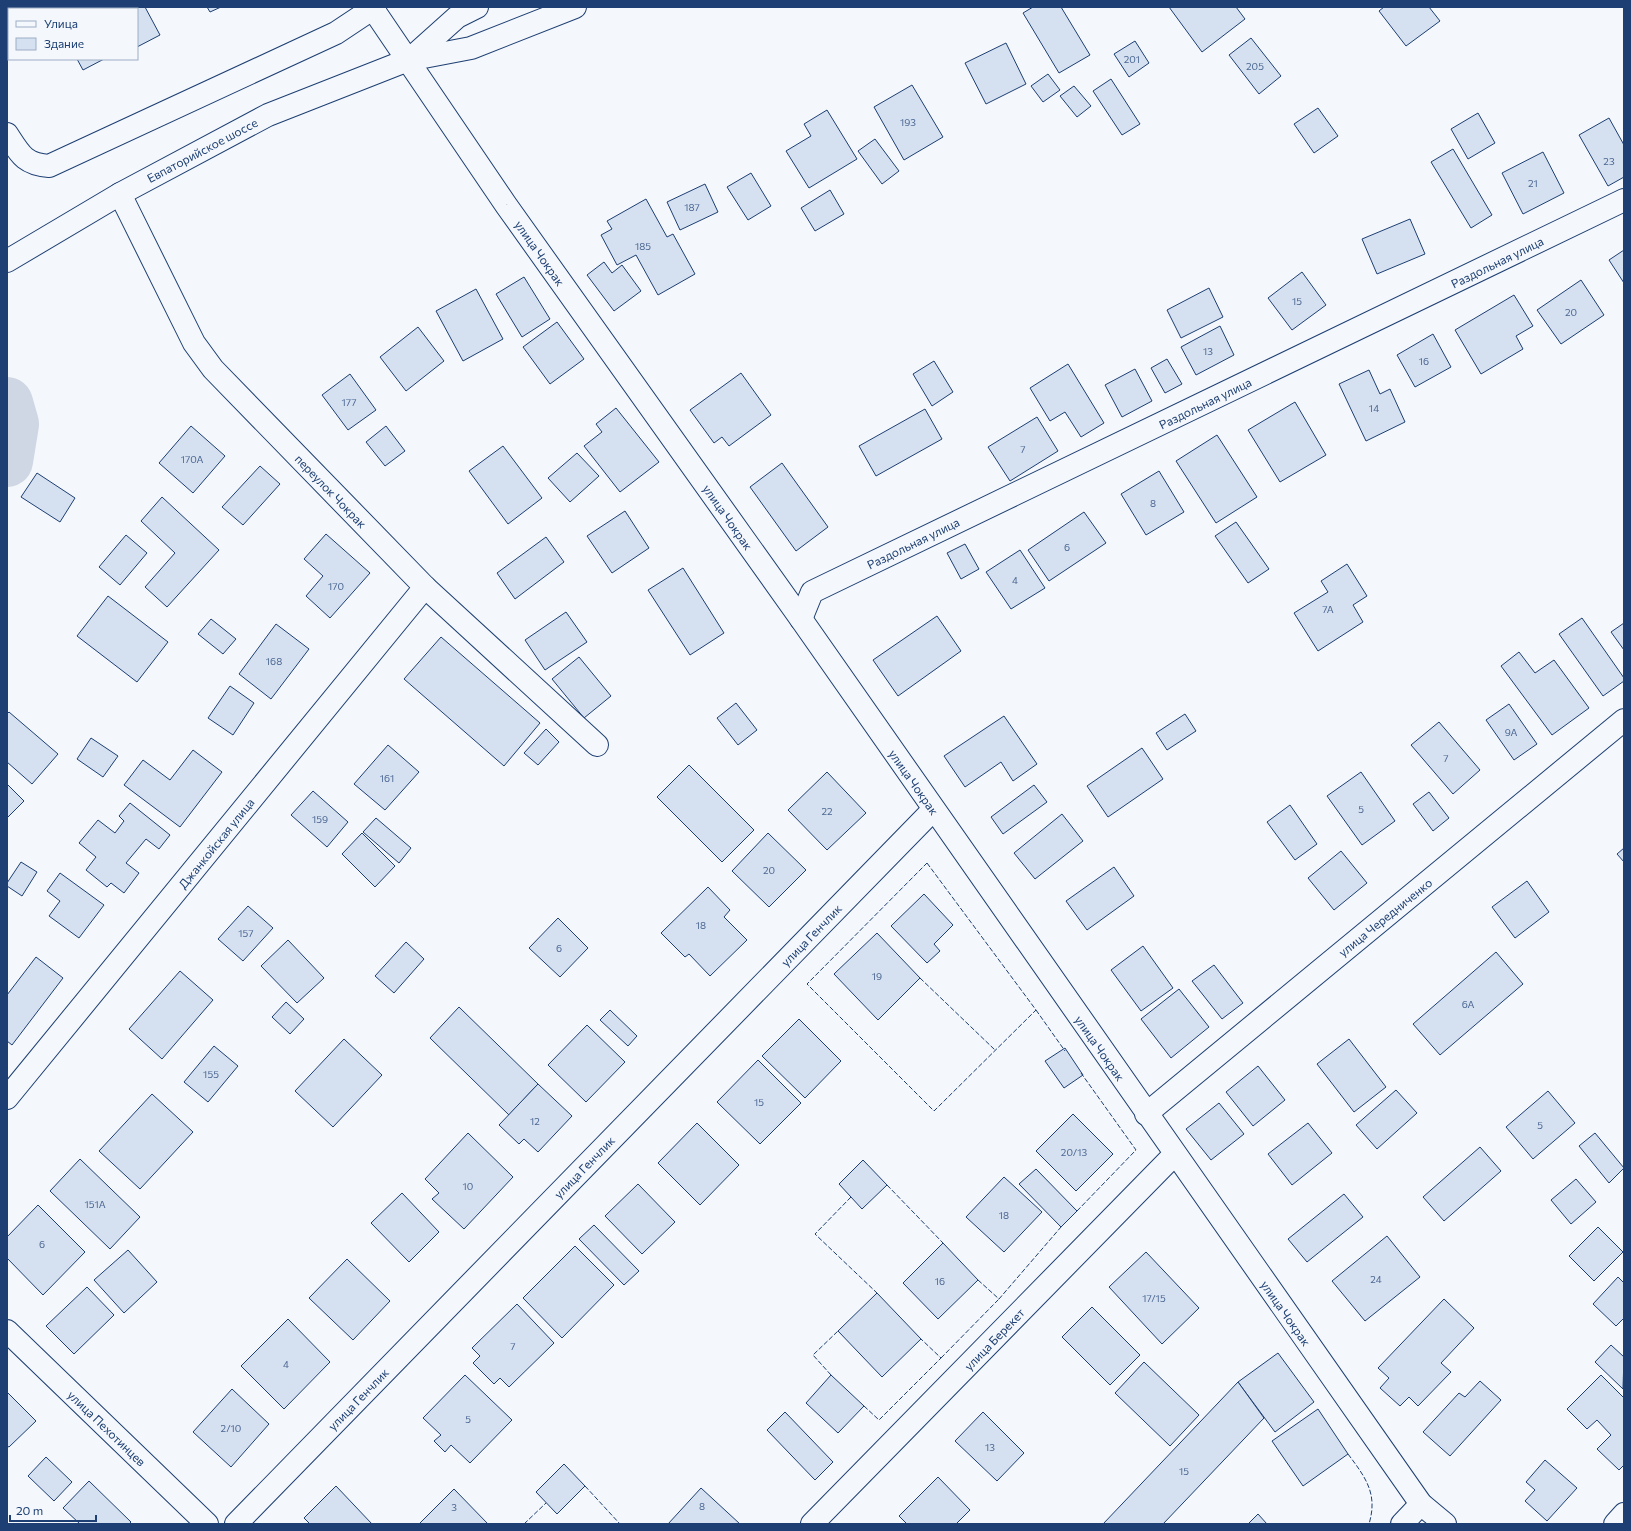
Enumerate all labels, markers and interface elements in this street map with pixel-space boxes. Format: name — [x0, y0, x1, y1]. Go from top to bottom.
legend — [8, 8, 138, 60]
text: Улица — [44, 16, 78, 30]
text: Здание — [44, 36, 84, 50]
house number: 201 — [1124, 53, 1140, 65]
house number: 205 — [1246, 60, 1264, 72]
street label: Евпаторийское шоссе — [144, 115, 260, 185]
house number: 193 — [900, 116, 916, 128]
house number: 23 — [1603, 155, 1615, 167]
house number: 21 — [1528, 177, 1538, 189]
house number: 187 — [684, 201, 700, 213]
street label: улица Чокрак — [512, 218, 568, 289]
street label: Раздольная улица — [1448, 234, 1546, 290]
house number: 185 — [635, 240, 651, 252]
house number: 15 — [1292, 295, 1302, 307]
house number: 20 — [1565, 306, 1577, 318]
house number: 13 — [1203, 345, 1213, 357]
house number: 16 — [1419, 355, 1429, 367]
street label: Раздольная улица — [1156, 375, 1254, 431]
house number: 177 — [342, 396, 356, 408]
house number: 14 — [1369, 402, 1379, 414]
house number: 7 — [1020, 443, 1026, 455]
street label: переулок Чокрак — [293, 451, 370, 531]
house number: 170А — [181, 453, 203, 465]
street label: улица Чокрак — [700, 482, 756, 553]
house number: 8 — [1150, 497, 1156, 509]
street label: Раздольная улица — [864, 515, 962, 571]
house number: 6 — [1064, 541, 1070, 553]
house number: 4 — [1012, 574, 1018, 586]
house number: 170 — [328, 580, 344, 592]
house number: 7А — [1322, 603, 1334, 615]
house number: 168 — [266, 655, 282, 667]
house number: 9А — [1505, 726, 1517, 738]
street label: улица Чокрак — [886, 747, 942, 818]
house number: 7 — [1443, 752, 1449, 764]
house number: 161 — [380, 772, 394, 784]
street label: Джанкойская улица — [175, 795, 257, 891]
house number: 5 — [1358, 803, 1364, 815]
house number: 22 — [821, 805, 833, 817]
house number: 159 — [312, 813, 328, 825]
house number: 20 — [763, 864, 775, 876]
street label: улица Чередниченко — [1335, 875, 1435, 959]
street label: улица Генчлик — [778, 901, 844, 969]
house number: 18 — [696, 919, 706, 931]
house number: 157 — [238, 927, 254, 939]
house number: 6 — [556, 942, 562, 954]
house number: 19 — [872, 970, 882, 982]
house number: 6А — [1462, 998, 1474, 1010]
street label: улица Чокрак — [1072, 1013, 1128, 1084]
house number: 155 — [203, 1068, 219, 1080]
house number: 15 — [754, 1096, 764, 1108]
house number: 12 — [530, 1115, 540, 1127]
house number: 5 — [1537, 1119, 1543, 1131]
street label: улица Генчлик — [551, 1133, 617, 1201]
house number: 20/13 — [1061, 1146, 1087, 1158]
house number: 10 — [463, 1180, 473, 1192]
house number: 151А — [84, 1198, 106, 1210]
house number: 18 — [999, 1209, 1009, 1221]
house number: 6 — [39, 1238, 45, 1250]
house number: 24 — [1370, 1273, 1382, 1285]
house number: 16 — [935, 1275, 945, 1287]
street label: улица Чокрак — [1258, 1278, 1314, 1349]
house number: 17/15 — [1142, 1292, 1166, 1304]
street label: улица Берекет — [961, 1305, 1027, 1373]
house number: 7 — [510, 1340, 516, 1352]
house number: 4 — [283, 1358, 289, 1370]
street label: улица Генчлик — [325, 1365, 391, 1433]
street label: улица Пехотинцев — [65, 1387, 149, 1469]
house number: 5 — [465, 1413, 471, 1425]
house number: 2/10 — [221, 1422, 241, 1434]
house number: 13 — [985, 1441, 995, 1453]
house number: 15 — [1179, 1465, 1189, 1477]
scale bar — [10, 1497, 96, 1523]
house number: 8 — [699, 1500, 705, 1512]
house number: 3 — [451, 1501, 457, 1513]
text: 20 m — [16, 1503, 43, 1517]

